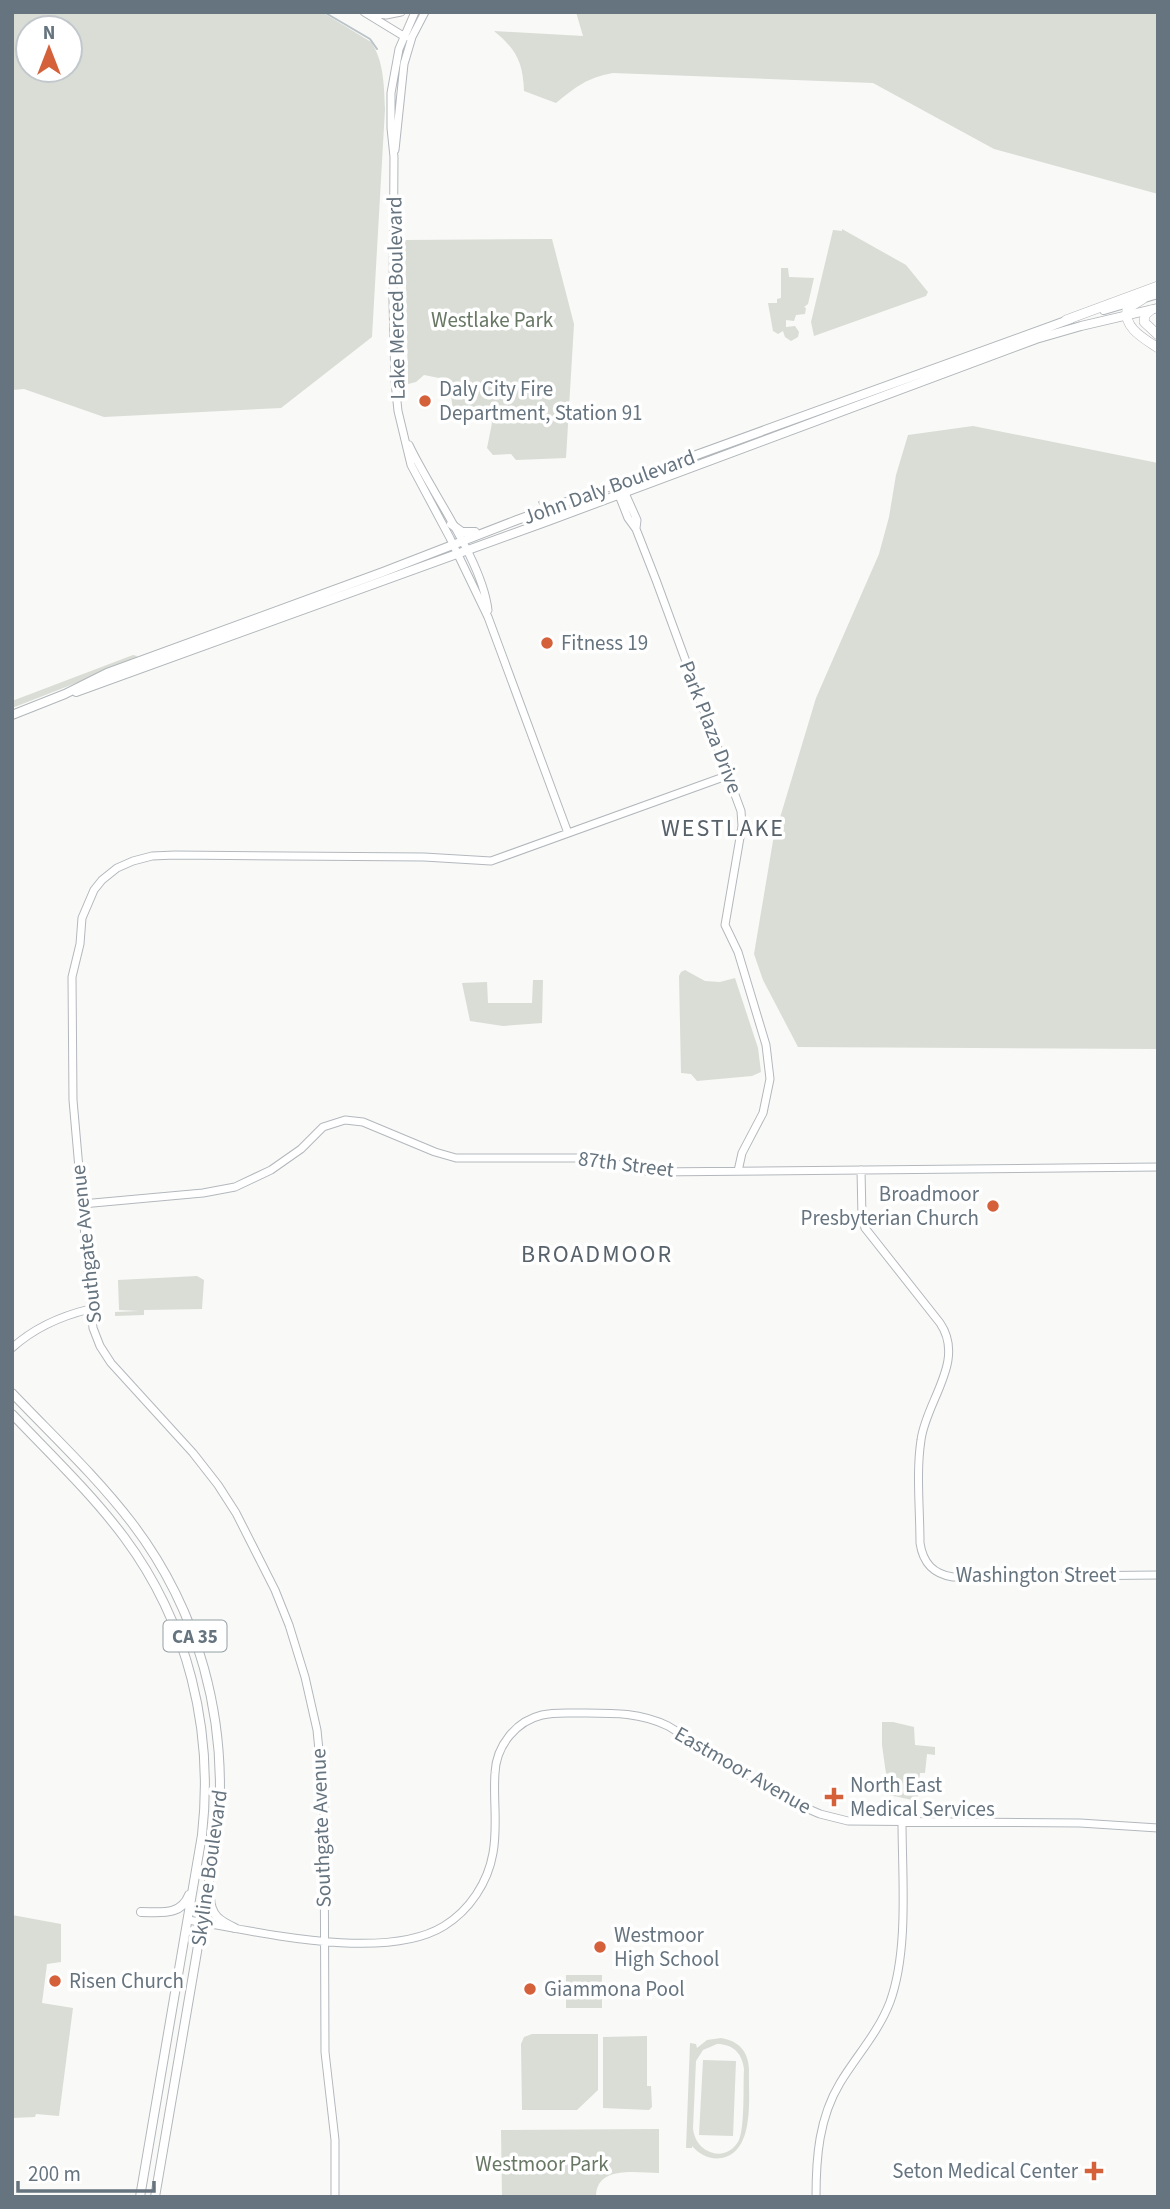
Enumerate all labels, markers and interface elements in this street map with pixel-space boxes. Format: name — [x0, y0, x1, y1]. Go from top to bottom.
north arrow — [14, 14, 84, 84]
text: N — [43, 20, 55, 47]
street label: Lake Merced Boulevard — [379, 196, 413, 400]
park label: Westlake Park — [431, 305, 554, 335]
place label: Daly City Fire Department, Station 91 — [439, 374, 643, 428]
marker: Daly City Fire Department, Station 91 — [417, 393, 433, 409]
street label: John Daly Boulevard — [519, 442, 699, 532]
place label: Fitness 19 — [561, 628, 648, 658]
marker: Fitness 19 — [539, 635, 555, 651]
street label: Park Plaza Drive — [672, 656, 750, 798]
district label: WESTLAKE — [661, 811, 785, 846]
street label: 87th Street — [576, 1143, 676, 1185]
street label: Southgate Avenue — [63, 1163, 109, 1325]
place label: Broadmoor Presbyterian Church — [801, 1179, 980, 1233]
marker: Broadmoor Presbyterian Church — [985, 1198, 1001, 1214]
district label: BROADMOOR — [521, 1237, 673, 1272]
street label: Washington Street — [956, 1560, 1116, 1590]
road number: CA 35 — [164, 1620, 227, 1652]
street label: Eastmoor Avenue — [669, 1719, 817, 1821]
street label: Southgate Avenue — [303, 1748, 339, 1908]
place label: North East Medical Services — [850, 1770, 995, 1824]
marker: North East Medical Services — [824, 1787, 844, 1807]
street label: Skyline Boulevard — [183, 1788, 235, 1948]
place label: Westmoor High School — [614, 1920, 719, 1974]
marker: Westmoor High School — [592, 1939, 608, 1955]
place label: Risen Church — [69, 1966, 184, 1996]
marker: Risen Church — [47, 1973, 63, 1989]
place label: Giammona Pool — [544, 1974, 685, 2004]
marker: Giammona Pool — [522, 1981, 538, 1997]
park label: Westmoor Park — [475, 2149, 609, 2179]
scale bar — [18, 2150, 154, 2194]
place label: Seton Medical Center — [892, 2156, 1079, 2186]
text: 200 m — [28, 2159, 81, 2189]
marker: Seton Medical Center — [1084, 2161, 1104, 2181]

